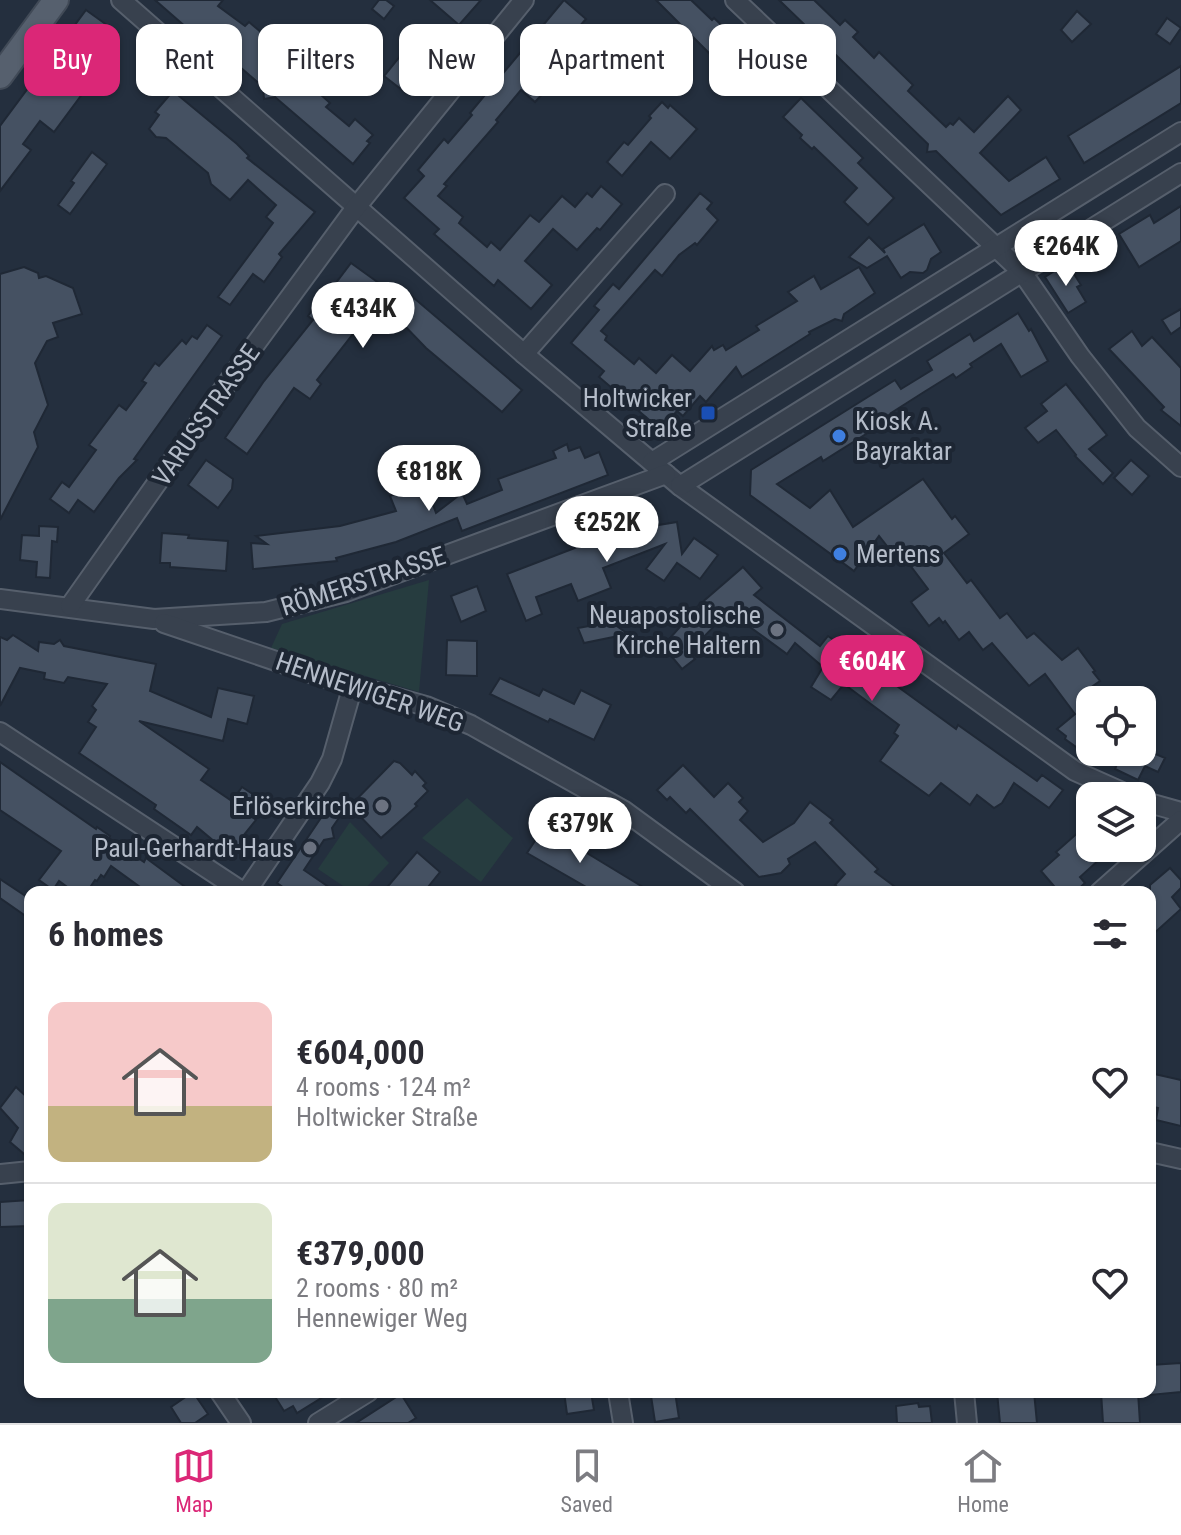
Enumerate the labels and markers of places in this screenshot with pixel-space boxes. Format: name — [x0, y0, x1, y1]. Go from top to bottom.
pin: €264K — [1010, 220, 1122, 288]
pin: €434K — [307, 282, 419, 350]
place label: Holtwicker Straße — [583, 383, 692, 443]
marker: Holtwicker Straße — [699, 404, 717, 422]
place label: Kiosk A. Bayraktar — [855, 406, 952, 466]
marker: Kiosk A. Bayraktar — [830, 427, 848, 445]
pin: €818K — [373, 445, 485, 513]
pin: €252K — [551, 496, 663, 564]
place label: Mertens — [856, 539, 941, 569]
marker: Mertens — [831, 545, 849, 563]
place label: Neuapostolische Kirche Haltern — [589, 600, 761, 660]
marker: Neuapostolische Kirche Haltern — [768, 621, 786, 639]
pin: €604K — [816, 635, 928, 703]
place label: Erlöserkirche — [232, 791, 366, 821]
marker: Erlöserkirche — [373, 797, 391, 815]
pin: €379K — [524, 797, 636, 865]
place label: Paul-Gerhardt-Haus — [94, 833, 294, 863]
marker: Paul-Gerhardt-Haus — [301, 839, 319, 857]

